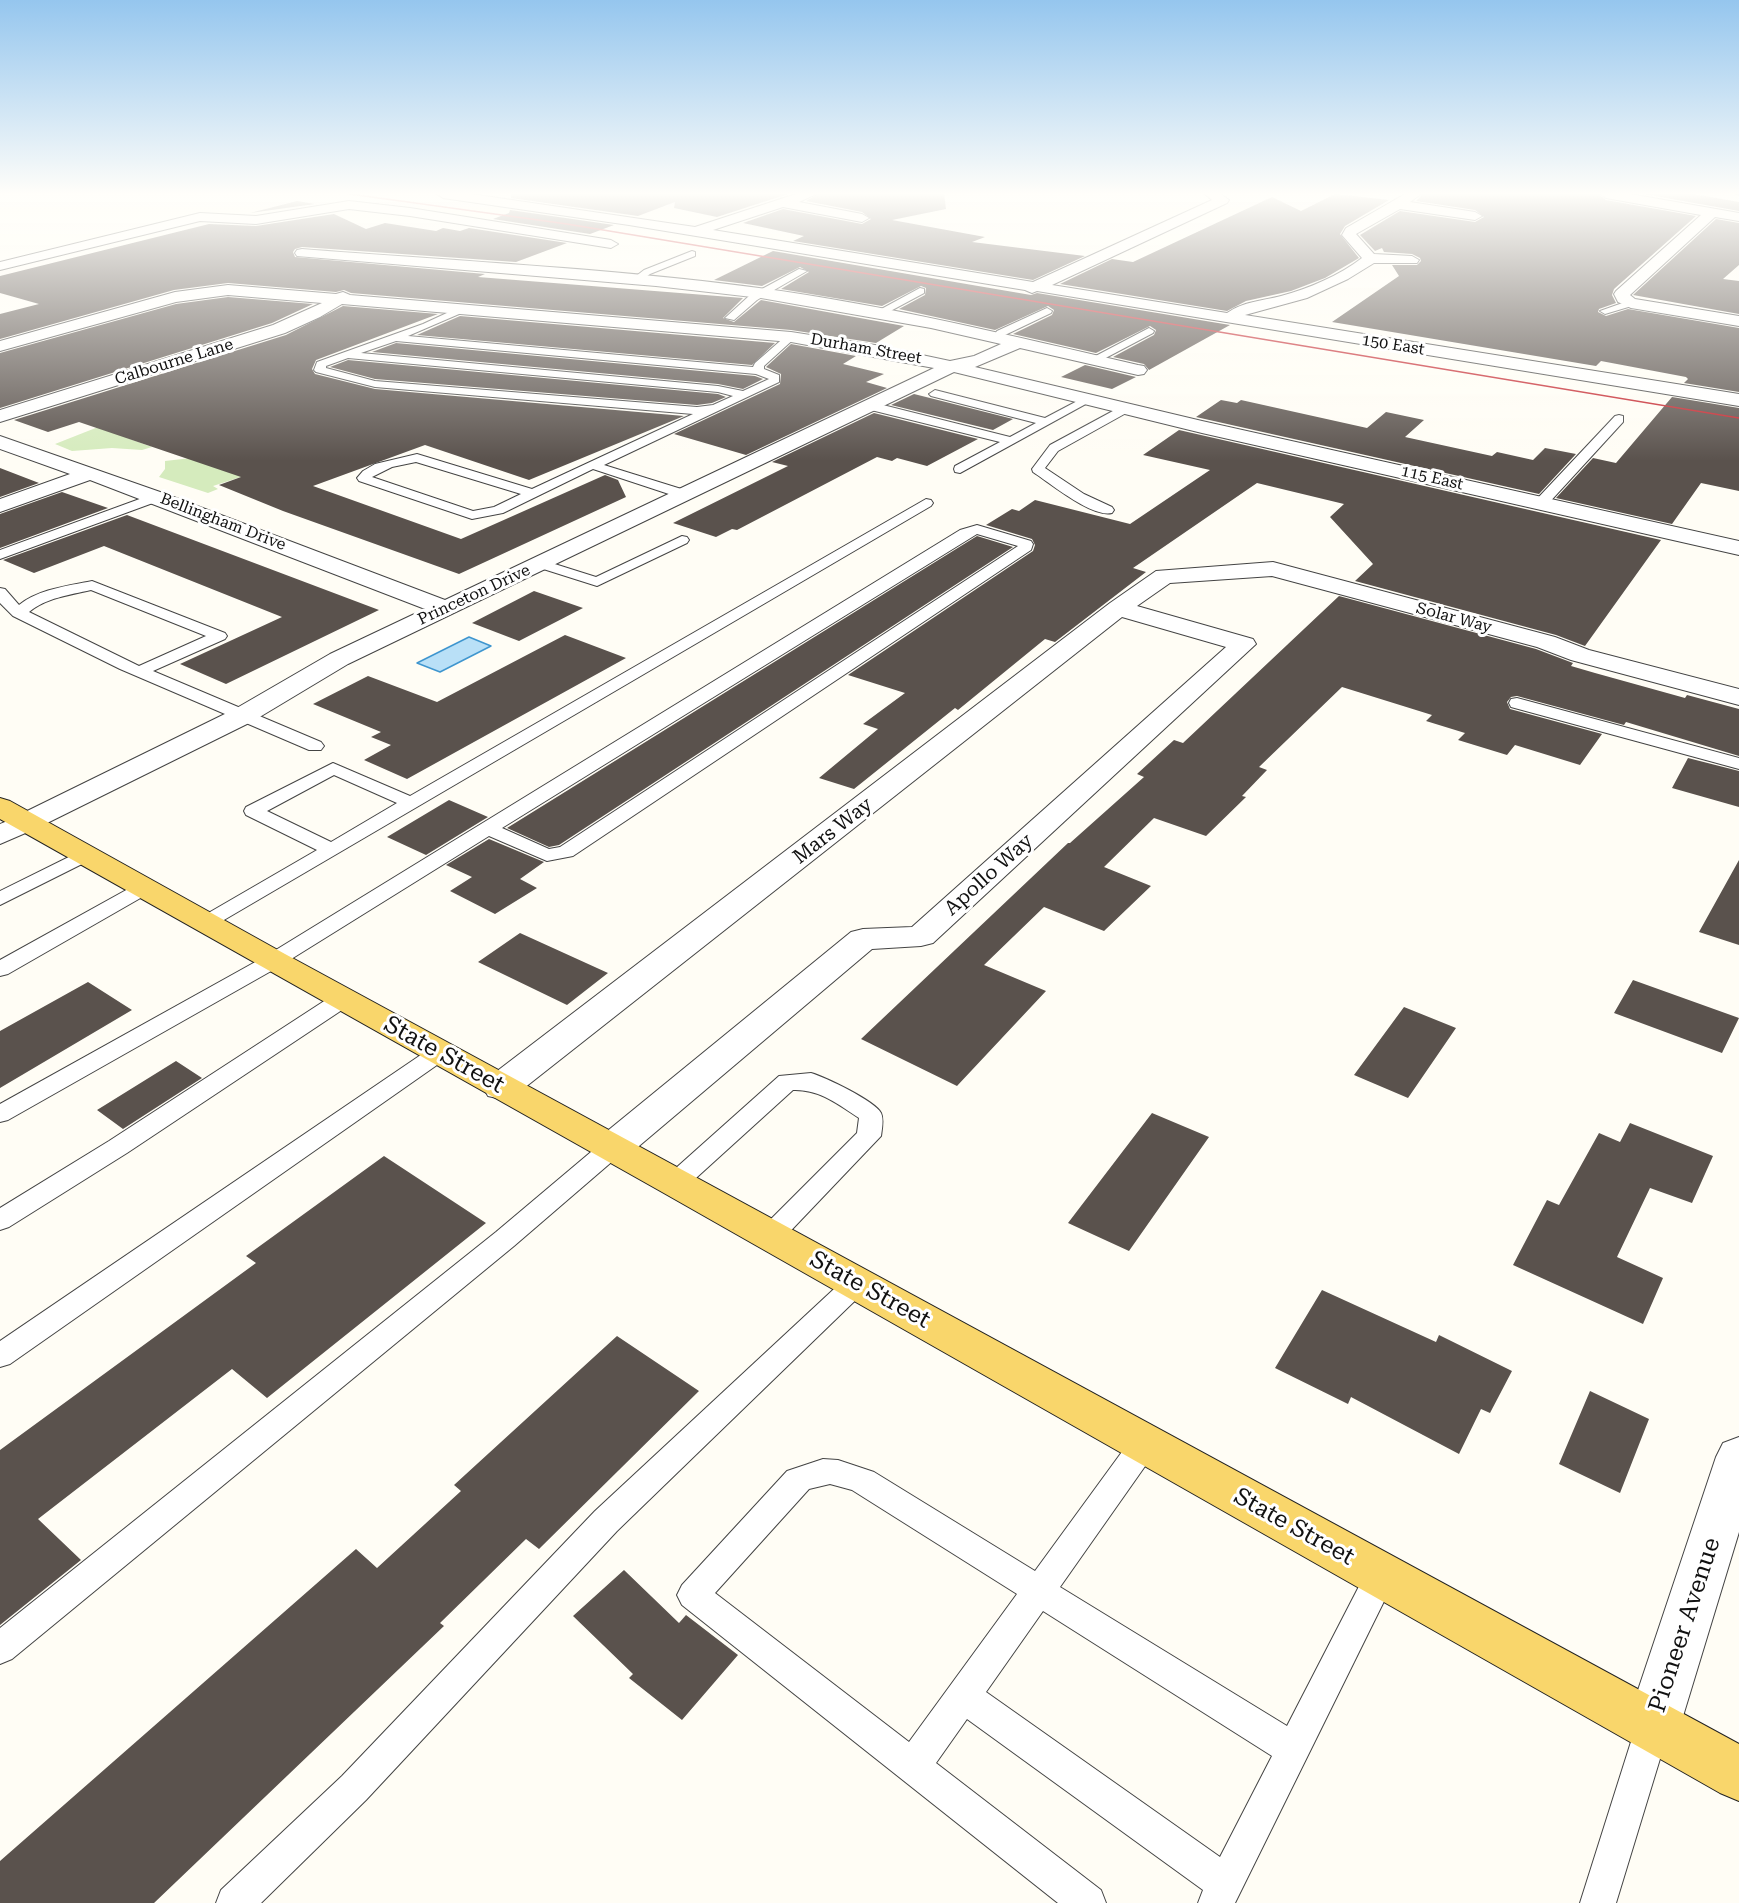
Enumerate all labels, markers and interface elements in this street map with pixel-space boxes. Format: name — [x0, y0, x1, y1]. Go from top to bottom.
street label: Durham Street — [809, 330, 923, 368]
street label: 150 East — [1360, 331, 1426, 359]
street label: Calbourne Lane — [112, 335, 236, 389]
street label: 115 East — [1399, 462, 1465, 494]
street label: Bellingham Drive — [157, 489, 289, 555]
street label: Princeton Drive — [415, 561, 533, 629]
street label: Solar Way — [1414, 599, 1494, 637]
street label: Mars Way — [789, 793, 877, 869]
street label: Apollo Way — [940, 829, 1038, 921]
street label: State Street — [379, 1010, 509, 1100]
street label: State Street — [805, 1245, 935, 1335]
street label: State Street — [1229, 1482, 1359, 1572]
street label: Pioneer Avenue — [1643, 1534, 1727, 1716]

